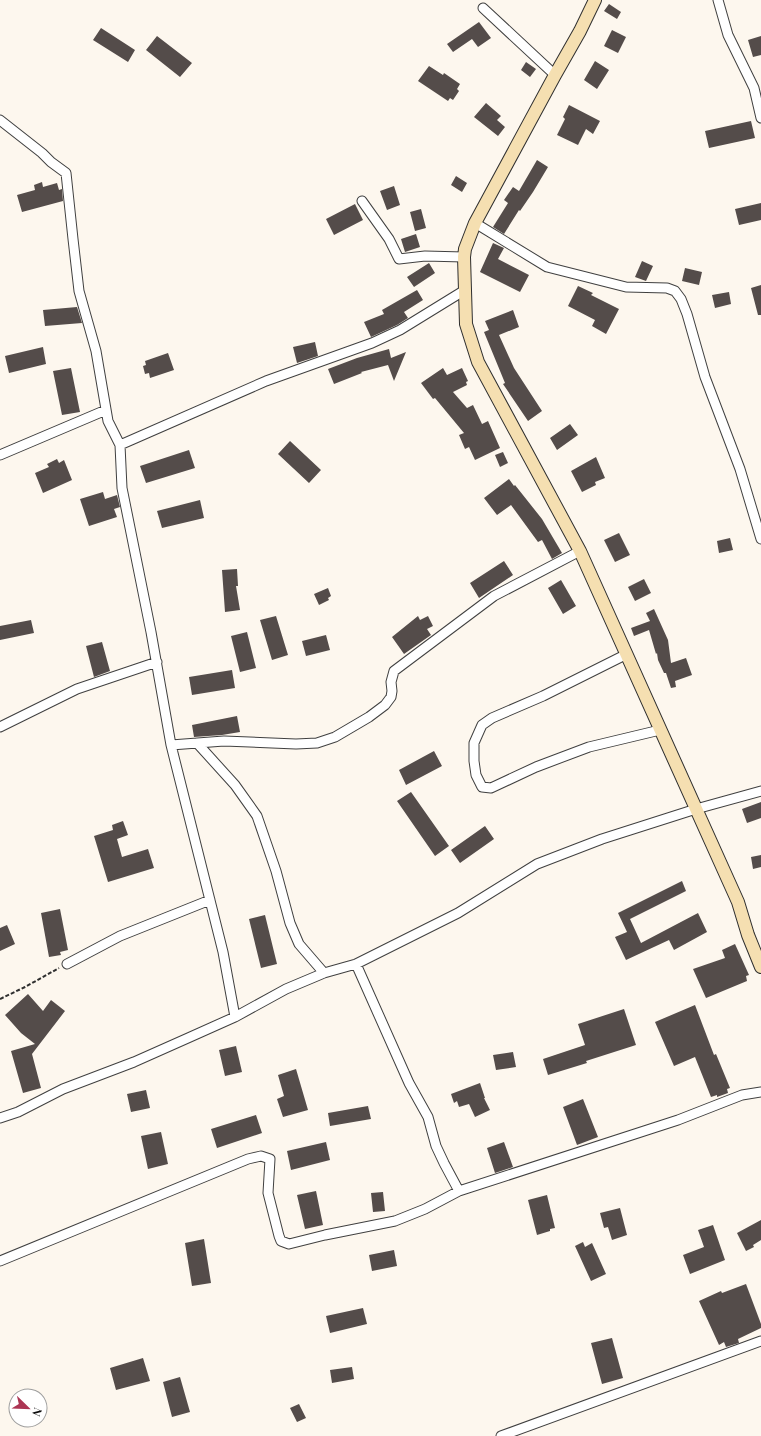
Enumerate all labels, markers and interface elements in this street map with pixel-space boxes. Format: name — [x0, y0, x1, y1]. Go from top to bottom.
north arrow — [8, 1388, 48, 1428]
text: N — [29, 1406, 46, 1419]

